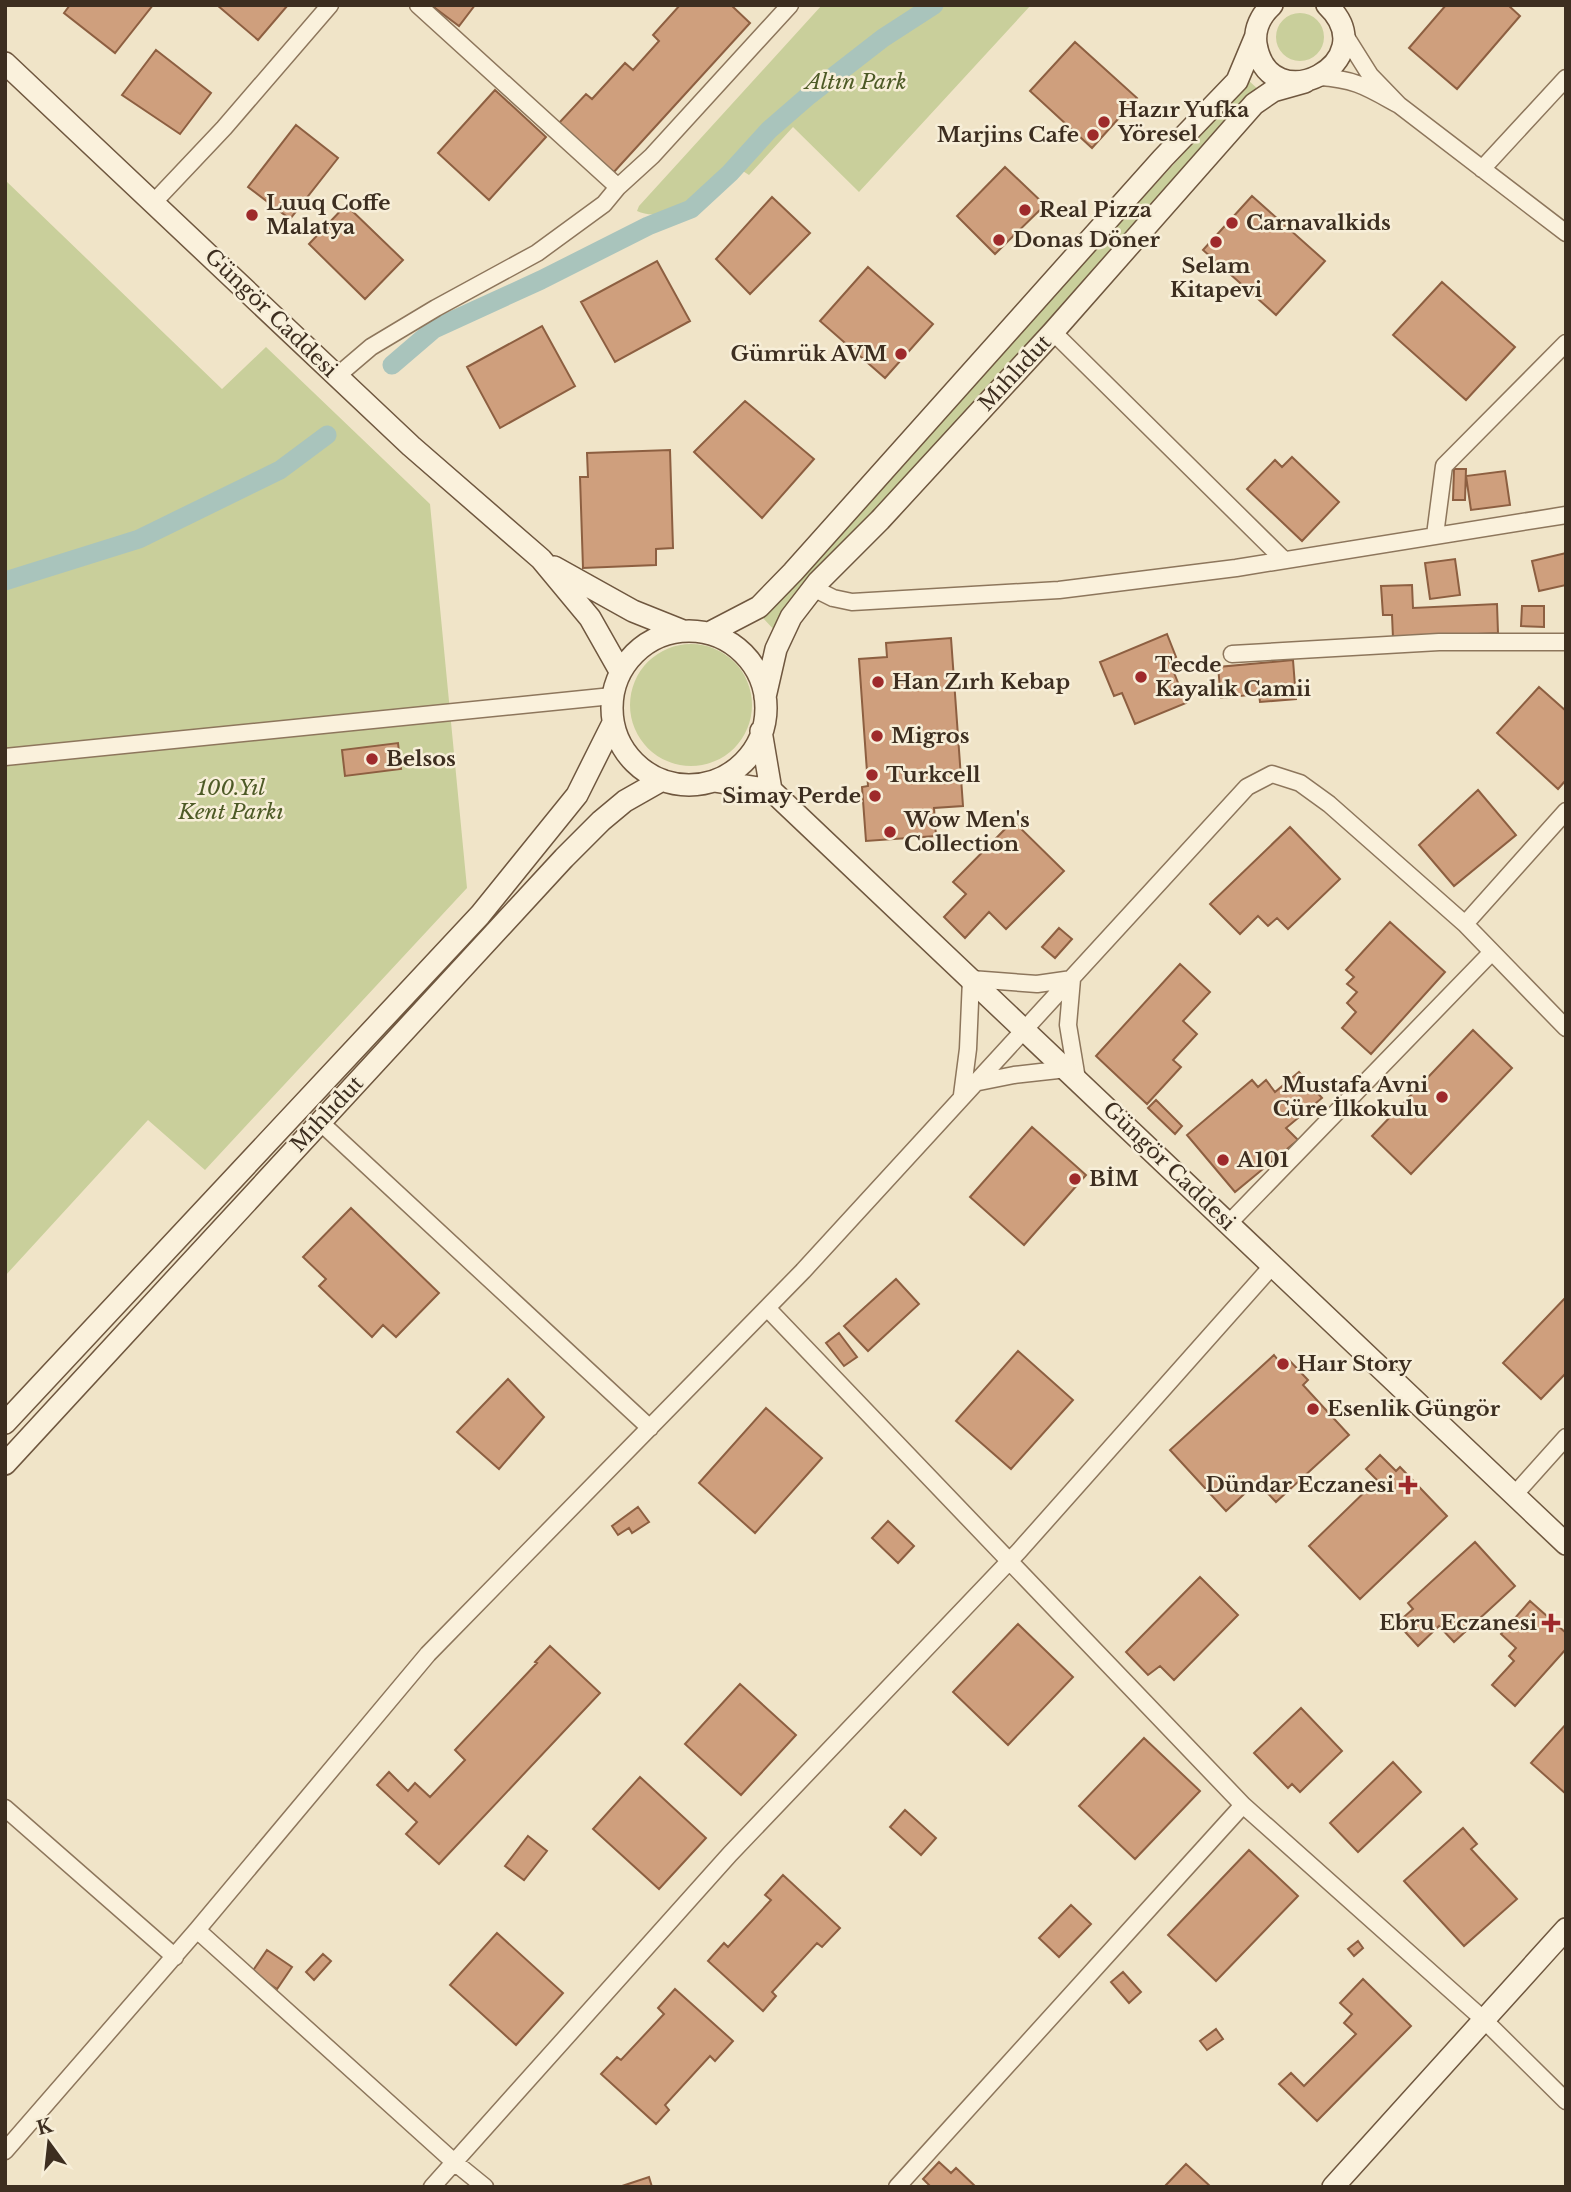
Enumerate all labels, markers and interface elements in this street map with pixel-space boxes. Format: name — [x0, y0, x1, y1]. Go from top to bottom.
park label: Altın Park — [803, 69, 906, 95]
place label: Hazır Yufka Yöresel — [1117, 97, 1249, 147]
marker: Hazır Yufka Yöresel — [1096, 114, 1112, 130]
place label: Marjins Cafe — [937, 122, 1079, 148]
marker: Marjins Cafe — [1085, 127, 1101, 143]
place label: Luuq Coffe Malatya — [266, 190, 391, 240]
place label: Real Pizza — [1039, 197, 1152, 223]
marker: Real Pizza — [1017, 202, 1033, 218]
marker: Luuq Coffe Malatya — [244, 207, 260, 223]
place label: Carnavalkids — [1246, 210, 1391, 236]
marker: Carnavalkids — [1224, 215, 1240, 231]
place label: Donas Döner — [1013, 227, 1161, 253]
marker: Donas Döner — [991, 232, 1007, 248]
marker: Selam Kitapevi — [1208, 234, 1224, 250]
street label: Güngör Caddesi — [199, 243, 343, 383]
place label: Selam Kitapevi — [1170, 253, 1263, 303]
street label: Mıhlıdut — [973, 329, 1057, 416]
place label: Gümrük AVM — [731, 341, 887, 367]
marker: Gümrük AVM — [893, 346, 909, 362]
place label: Tecde Kayalık Camii — [1155, 652, 1312, 702]
place label: Han Zırh Kebap — [892, 669, 1070, 695]
marker: Tecde Kayalık Camii — [1133, 669, 1149, 685]
marker: Han Zırh Kebap — [870, 674, 886, 690]
place label: Migros — [891, 723, 970, 749]
marker: Migros — [869, 728, 885, 744]
place label: Belsos — [386, 746, 456, 772]
marker: Belsos — [364, 751, 380, 767]
place label: Turkcell — [886, 762, 981, 788]
marker: Turkcell — [864, 767, 880, 783]
park label: 100.Yıl Kent Parkı — [177, 775, 284, 825]
place label: Simay Perde — [722, 783, 861, 809]
marker: Simay Perde — [867, 788, 883, 804]
place label: Wow Men's Collection — [903, 807, 1030, 857]
marker: Wow Men's Collection — [882, 824, 898, 840]
street label: Mıhlıdut — [285, 1070, 369, 1157]
place label: Mustafa Avni Cüre İlkokulu — [1273, 1072, 1428, 1122]
marker: Mustafa Avni Cüre İlkokulu — [1434, 1089, 1450, 1105]
street label: Güngör Caddesi — [1097, 1096, 1241, 1236]
place label: A101 — [1236, 1147, 1289, 1173]
marker: A101 — [1215, 1152, 1231, 1168]
place label: BİM — [1089, 1166, 1139, 1192]
marker: BİM — [1067, 1171, 1083, 1187]
place label: Haır Story — [1297, 1351, 1412, 1377]
marker: Haır Story — [1275, 1356, 1291, 1372]
place label: Esenlik Güngör — [1327, 1396, 1501, 1422]
marker: Esenlik Güngör — [1305, 1401, 1321, 1417]
place label: Dündar Eczanesi — [1205, 1472, 1394, 1498]
marker: Dündar Eczanesi — [1400, 1477, 1416, 1493]
place label: Ebru Eczanesi — [1379, 1610, 1537, 1636]
marker: Ebru Eczanesi — [1543, 1615, 1559, 1631]
north arrow — [14, 2108, 84, 2178]
text: K — [34, 2114, 57, 2140]

